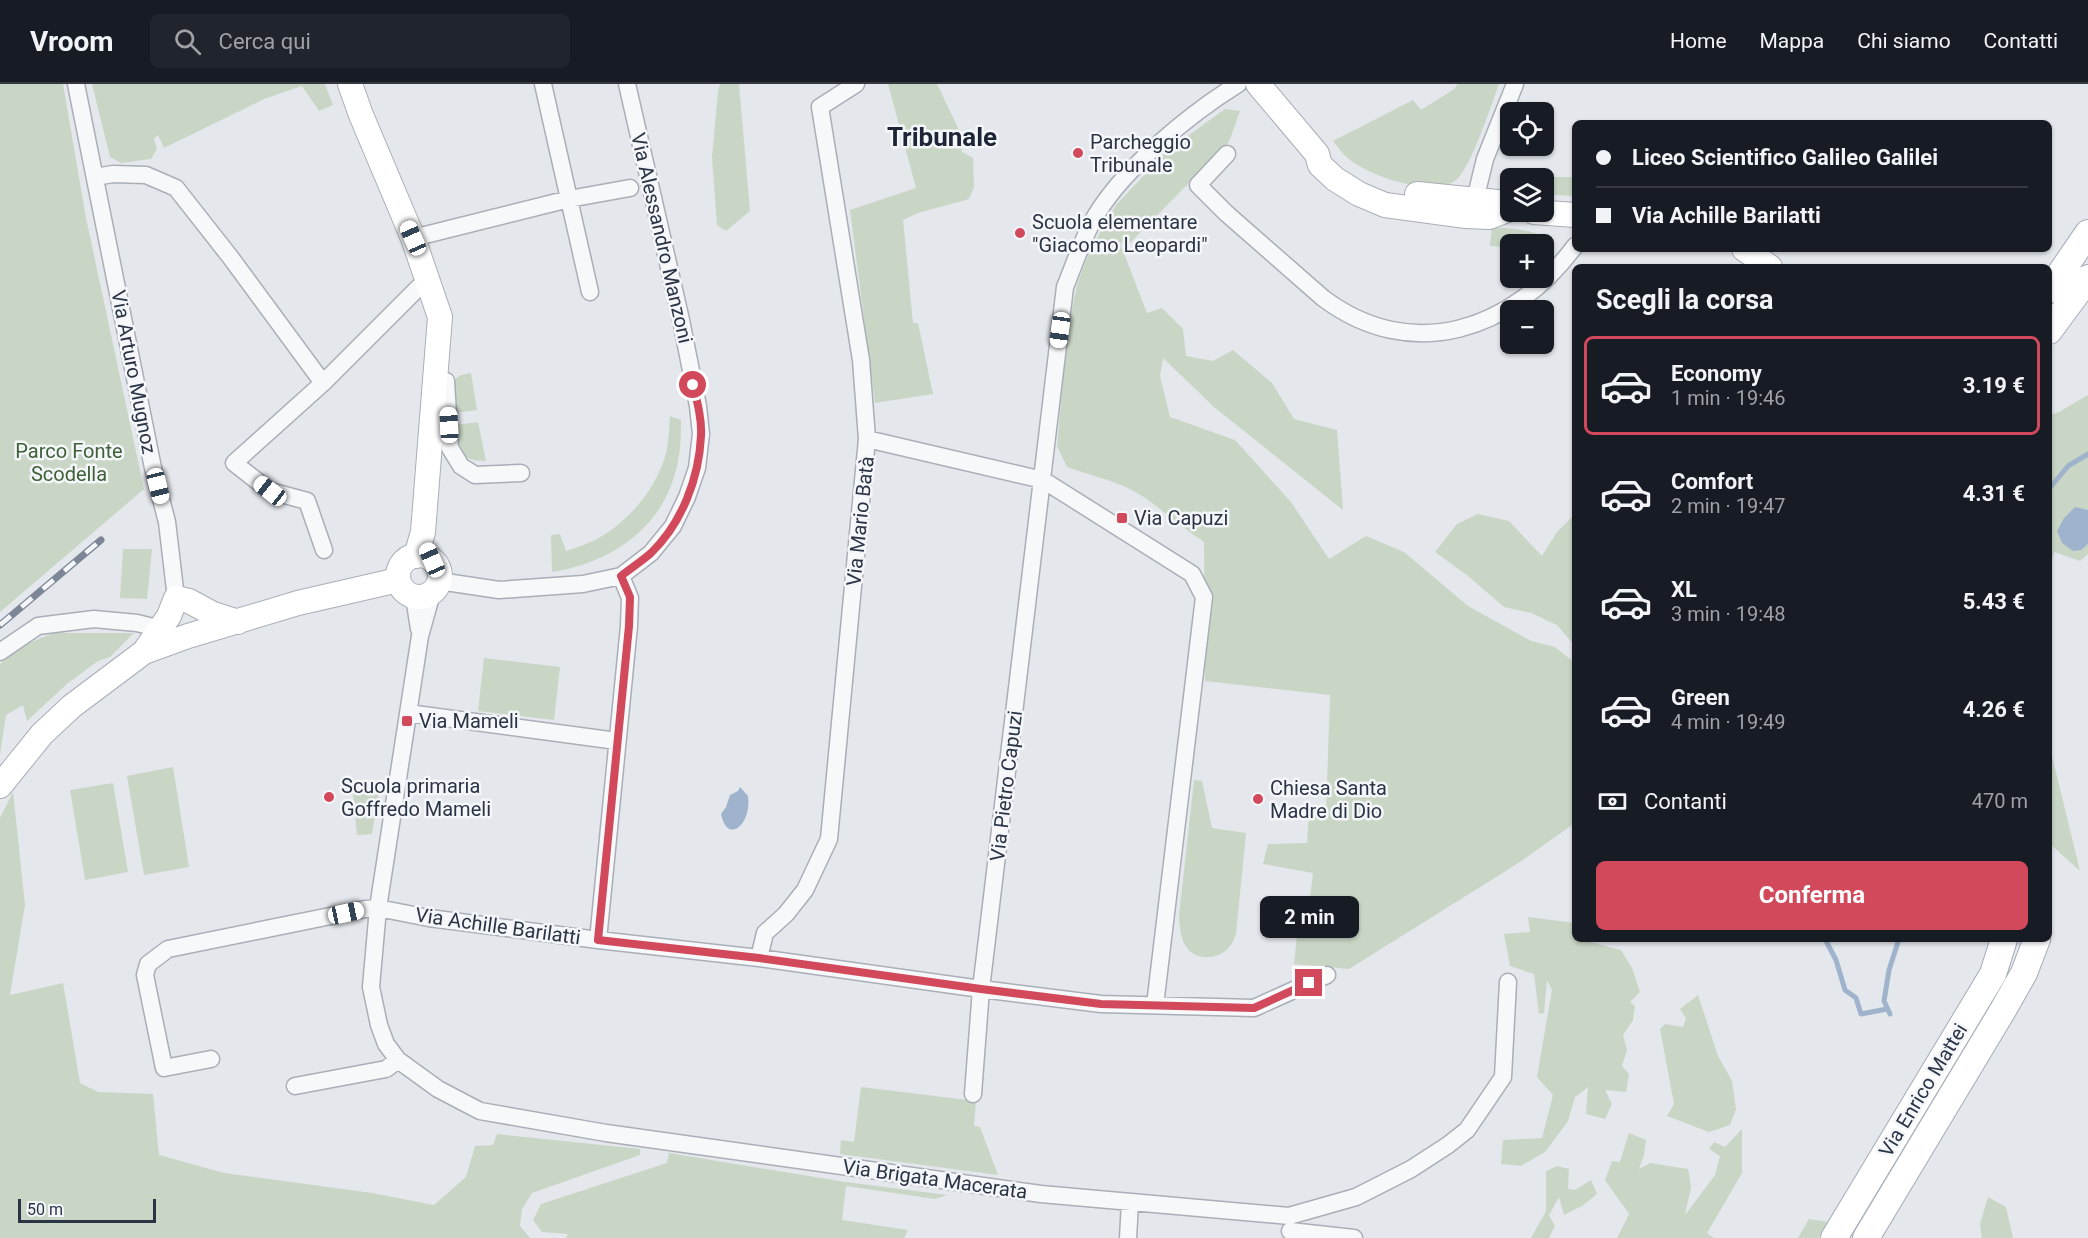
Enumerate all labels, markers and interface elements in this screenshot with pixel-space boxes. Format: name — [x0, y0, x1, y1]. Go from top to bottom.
search box — [150, 14, 570, 68]
text: Vroom — [30, 25, 114, 58]
icon: search — [171, 25, 204, 58]
text: Cerca qui — [219, 29, 311, 54]
text: Home — [1670, 29, 1727, 53]
text: Mappa — [1760, 29, 1824, 53]
text: Chi siamo — [1857, 29, 1951, 53]
text: Contatti — [1984, 29, 2058, 53]
map controls — [1500, 102, 1554, 354]
button: locate — [1500, 102, 1554, 156]
district label: Tribunale — [887, 122, 997, 152]
street label: Via Alessandro Manzoni — [626, 130, 698, 346]
place label: Parcheggio Tribunale — [1090, 130, 1191, 177]
text: Liceo Scientifico Galileo Galilei — [1632, 145, 1938, 170]
marker: Parcheggio Tribunale — [1071, 146, 1085, 160]
button: layers — [1500, 168, 1554, 222]
text: Via Achille Barilatti — [1632, 203, 1821, 228]
place label: Scuola elementare "Giacomo Leopardi" — [1032, 210, 1208, 257]
car — [397, 218, 429, 258]
marker: Scuola elementare "Giacomo Leopardi" — [1013, 226, 1027, 240]
button: + — [1500, 234, 1554, 288]
text: Scegli la corsa — [1596, 284, 1774, 316]
street label: Via Arturo Mugnoz — [106, 288, 162, 456]
button: − — [1500, 300, 1554, 354]
car — [1049, 311, 1071, 349]
icon: car — [1599, 359, 1653, 413]
text: Economy — [1671, 361, 1762, 386]
route start — [679, 371, 706, 398]
text: 3.19 € — [1963, 373, 2025, 398]
text: 1 min · 19:46 — [1671, 386, 1786, 410]
car — [439, 407, 459, 443]
park label: Parco Fonte Scodella — [15, 439, 123, 486]
street label: Via Mario Batà — [841, 455, 879, 587]
car — [145, 466, 171, 506]
icon: car — [1599, 467, 1653, 521]
text: Comfort — [1671, 469, 1753, 494]
car — [250, 473, 290, 509]
text: 4.31 € — [1963, 481, 2025, 506]
text: 2 min · 19:47 — [1671, 494, 1786, 518]
place label: Via Capuzi — [1134, 506, 1228, 530]
marker: Via Capuzi — [1115, 511, 1129, 525]
car — [416, 540, 448, 580]
icon: car — [1599, 575, 1653, 629]
text: XL — [1671, 577, 1697, 602]
text: 5.43 € — [1963, 589, 2025, 614]
text: 3 min · 19:48 — [1671, 602, 1786, 626]
icon: car — [1599, 683, 1653, 737]
text: Green — [1671, 685, 1730, 710]
text: 4.26 € — [1963, 697, 2025, 722]
place label: Via Mameli — [419, 709, 519, 733]
street label: Via Pietro Capuzi — [985, 709, 1027, 863]
text: 4 min · 19:49 — [1671, 710, 1786, 734]
marker: Via Mameli — [400, 714, 414, 728]
place label: Scuola primaria Goffredo Mameli — [341, 774, 491, 821]
place label: Chiesa Santa Madre di Dio — [1270, 776, 1387, 823]
icon: cash — [1596, 785, 1629, 818]
text: Contanti — [1644, 789, 1727, 814]
text: 470 m — [1972, 789, 2028, 813]
marker: Scuola primaria Goffredo Mameli — [322, 790, 336, 804]
marker: Chiesa Santa Madre di Dio — [1251, 792, 1265, 806]
button: Conferma — [1596, 861, 2028, 930]
callout: 2 min — [1260, 896, 1358, 938]
car — [327, 900, 365, 926]
street label: Via Achille Barilatti — [414, 903, 582, 949]
text: 2 min — [1284, 905, 1335, 929]
route end — [1295, 969, 1322, 996]
street label: Via Enrico Mattei — [1874, 1019, 1972, 1161]
street label: Via Brigata Macerata — [841, 1154, 1029, 1204]
scale bar — [18, 1196, 156, 1224]
text: 50 m — [27, 1200, 63, 1219]

